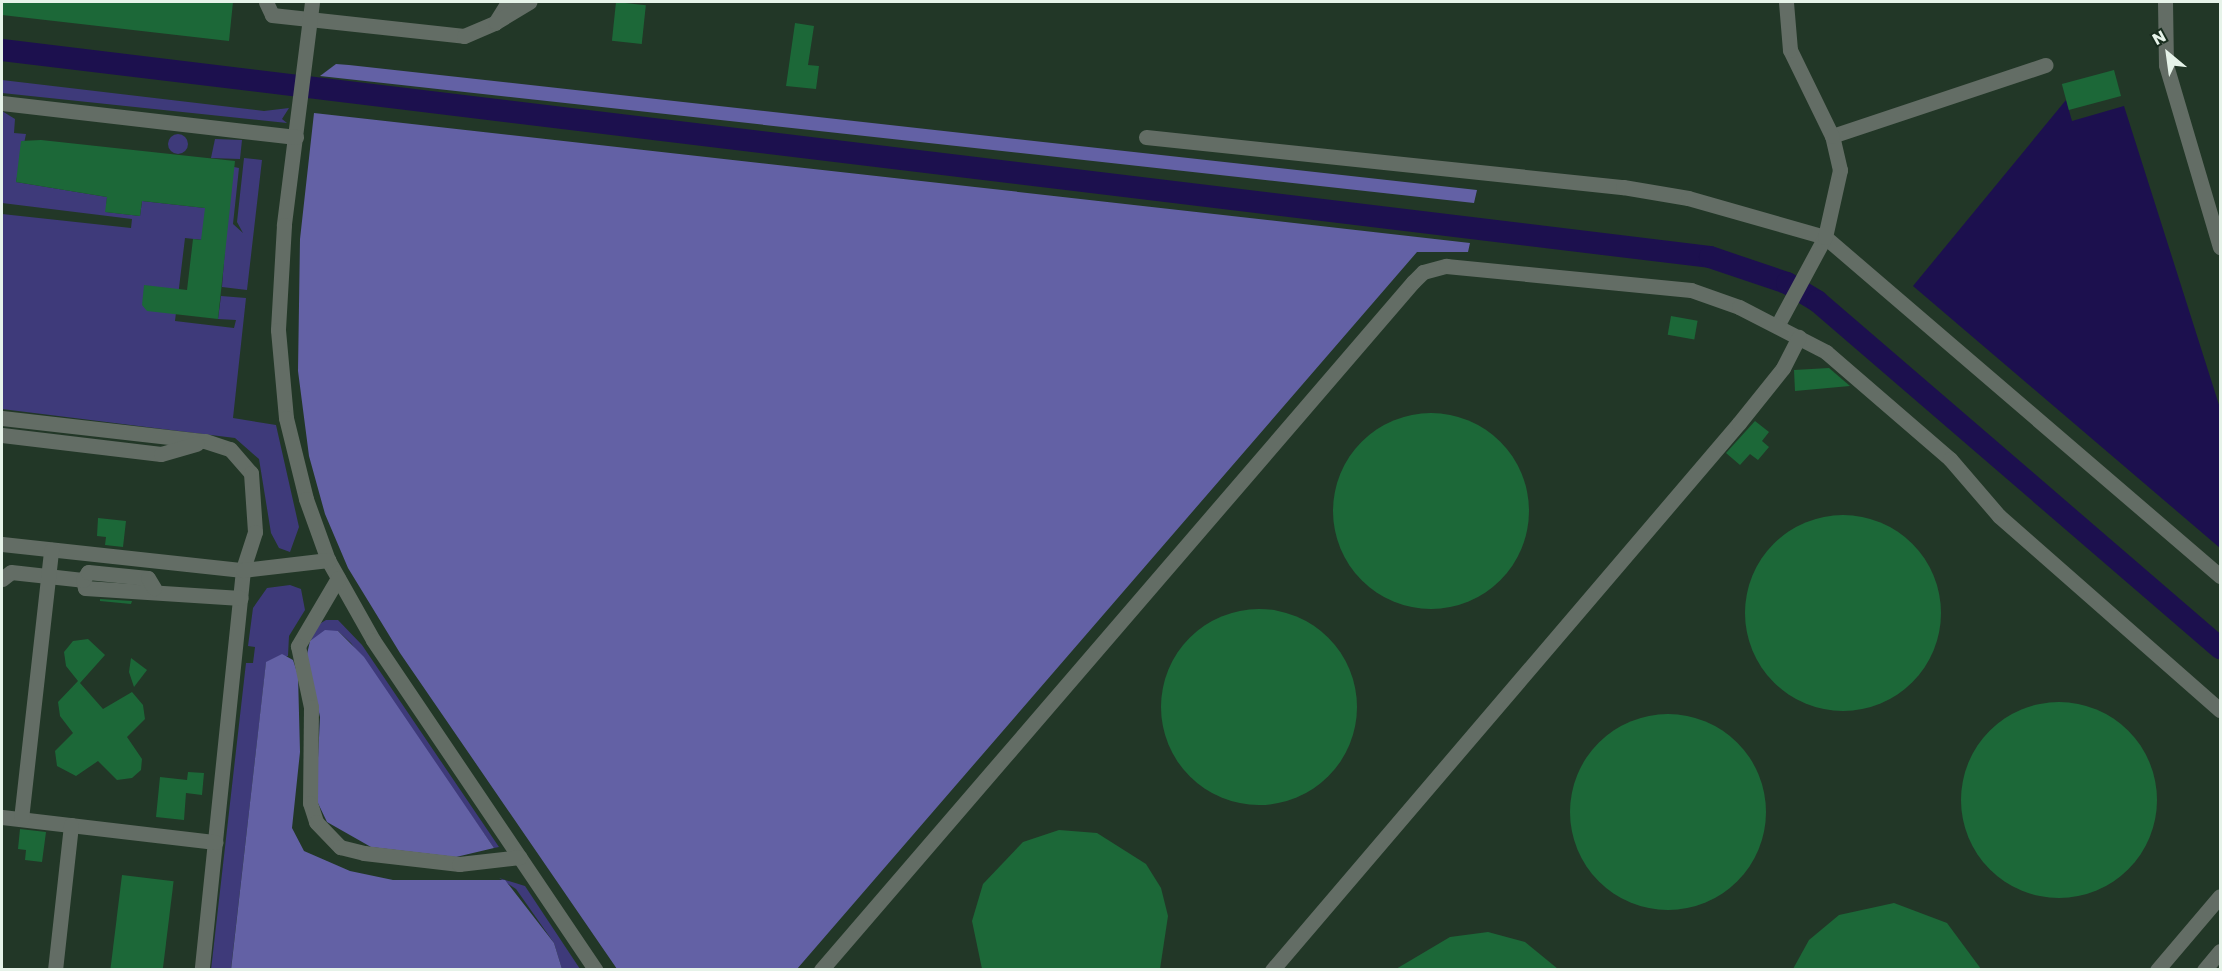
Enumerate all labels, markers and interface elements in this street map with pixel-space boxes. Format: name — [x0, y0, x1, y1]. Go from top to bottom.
north arrow — [2138, 24, 2198, 84]
text: N — [2148, 25, 2170, 51]

